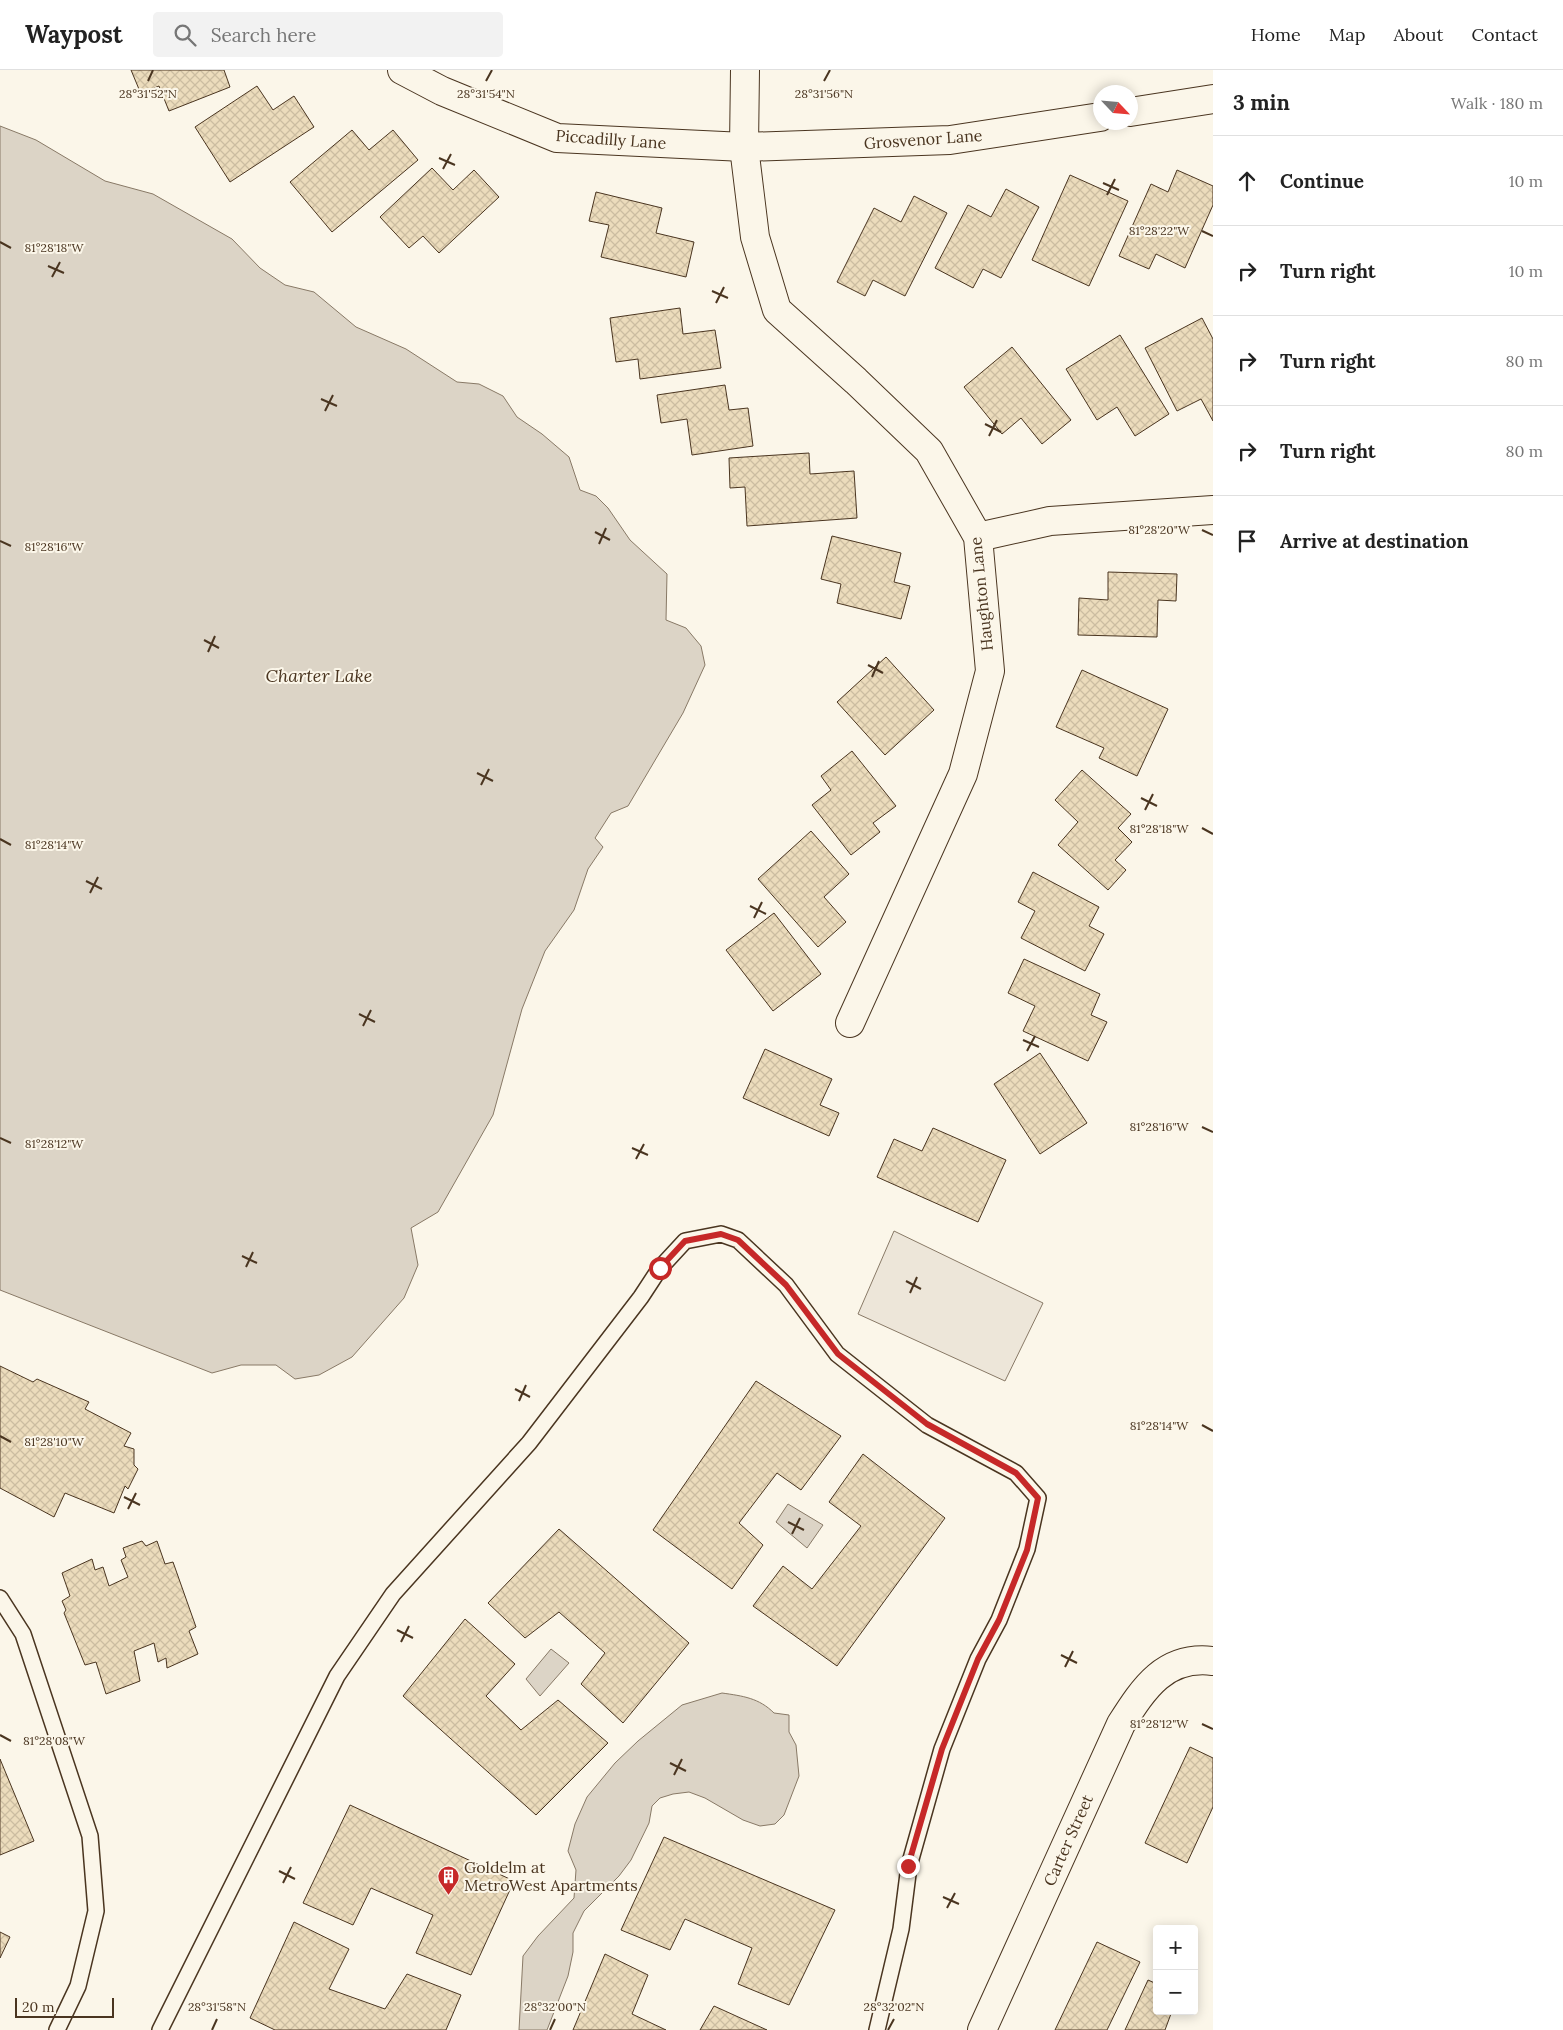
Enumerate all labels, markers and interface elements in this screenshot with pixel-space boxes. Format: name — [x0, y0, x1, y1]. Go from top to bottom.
search box — [153, 12, 503, 57]
text: Waypost — [25, 19, 123, 50]
icon: search — [171, 21, 199, 49]
text: Search here — [211, 23, 316, 47]
text: Home — [1251, 23, 1301, 46]
text: Map — [1329, 23, 1365, 46]
text: About — [1393, 23, 1443, 46]
text: Contact — [1471, 23, 1538, 46]
north arrow — [1093, 85, 1138, 130]
text: 28°31'52"N — [119, 86, 177, 101]
text: 28°31'54"N — [457, 86, 515, 101]
text: 28°31'56"N — [795, 86, 853, 101]
text: 3 min — [1233, 89, 1290, 116]
text: Walk · 180 m — [1451, 93, 1543, 113]
street label: Piccadilly Lane — [555, 125, 667, 153]
street label: Grosvenor Lane — [863, 125, 983, 153]
icon: ahead — [1233, 167, 1261, 195]
text: Continue — [1280, 169, 1364, 193]
text: 10 m — [1509, 171, 1543, 191]
text: 81°28'22"W — [1129, 223, 1190, 238]
text: 81°28'18"W — [25, 240, 84, 255]
icon: right — [1233, 257, 1261, 285]
text: Turn right — [1280, 259, 1376, 283]
text: 10 m — [1509, 261, 1543, 281]
icon: right — [1233, 347, 1261, 375]
text: Turn right — [1280, 349, 1376, 373]
text: 80 m — [1506, 351, 1543, 371]
icon: right — [1233, 437, 1261, 465]
text: Turn right — [1280, 439, 1376, 463]
text: 80 m — [1506, 441, 1543, 461]
text: 81°28'20"W — [1128, 522, 1191, 537]
icon: arrive — [1233, 527, 1261, 555]
text: Arrive at destination — [1280, 529, 1469, 553]
street label: Haughton Lane — [965, 536, 997, 652]
text: 81°28'16"W — [24, 539, 85, 554]
water label: Charter Lake — [266, 664, 372, 687]
text: 81°28'18"W — [1130, 821, 1189, 836]
text: 81°28'14"W — [25, 837, 84, 852]
text: 81°28'16"W — [1129, 1119, 1190, 1134]
text: 81°28'12"W — [25, 1136, 84, 1151]
route start — [649, 1257, 672, 1280]
text: 81°28'14"W — [1130, 1418, 1189, 1433]
text: 81°28'10"W — [24, 1434, 85, 1449]
text: 81°28'12"W — [1130, 1716, 1189, 1731]
text: 81°28'08"W — [23, 1733, 86, 1748]
street label: Carter Street — [1039, 1791, 1097, 1889]
route end — [897, 1855, 920, 1878]
place label: Goldelm at MetroWest Apartments — [464, 1857, 638, 1895]
building icon: Goldelm at MetroWest Apartments — [436, 1864, 460, 1895]
map controls — [1153, 1925, 1198, 2015]
button: + — [1153, 1925, 1198, 1970]
button: − — [1153, 1970, 1198, 2015]
scale bar — [15, 1995, 114, 2018]
text: 20 m — [22, 1998, 54, 2016]
text: 28°31'58"N — [188, 1999, 246, 2014]
text: 28°32'00"N — [524, 1999, 586, 2014]
text: 28°32'02"N — [864, 1999, 924, 2014]

